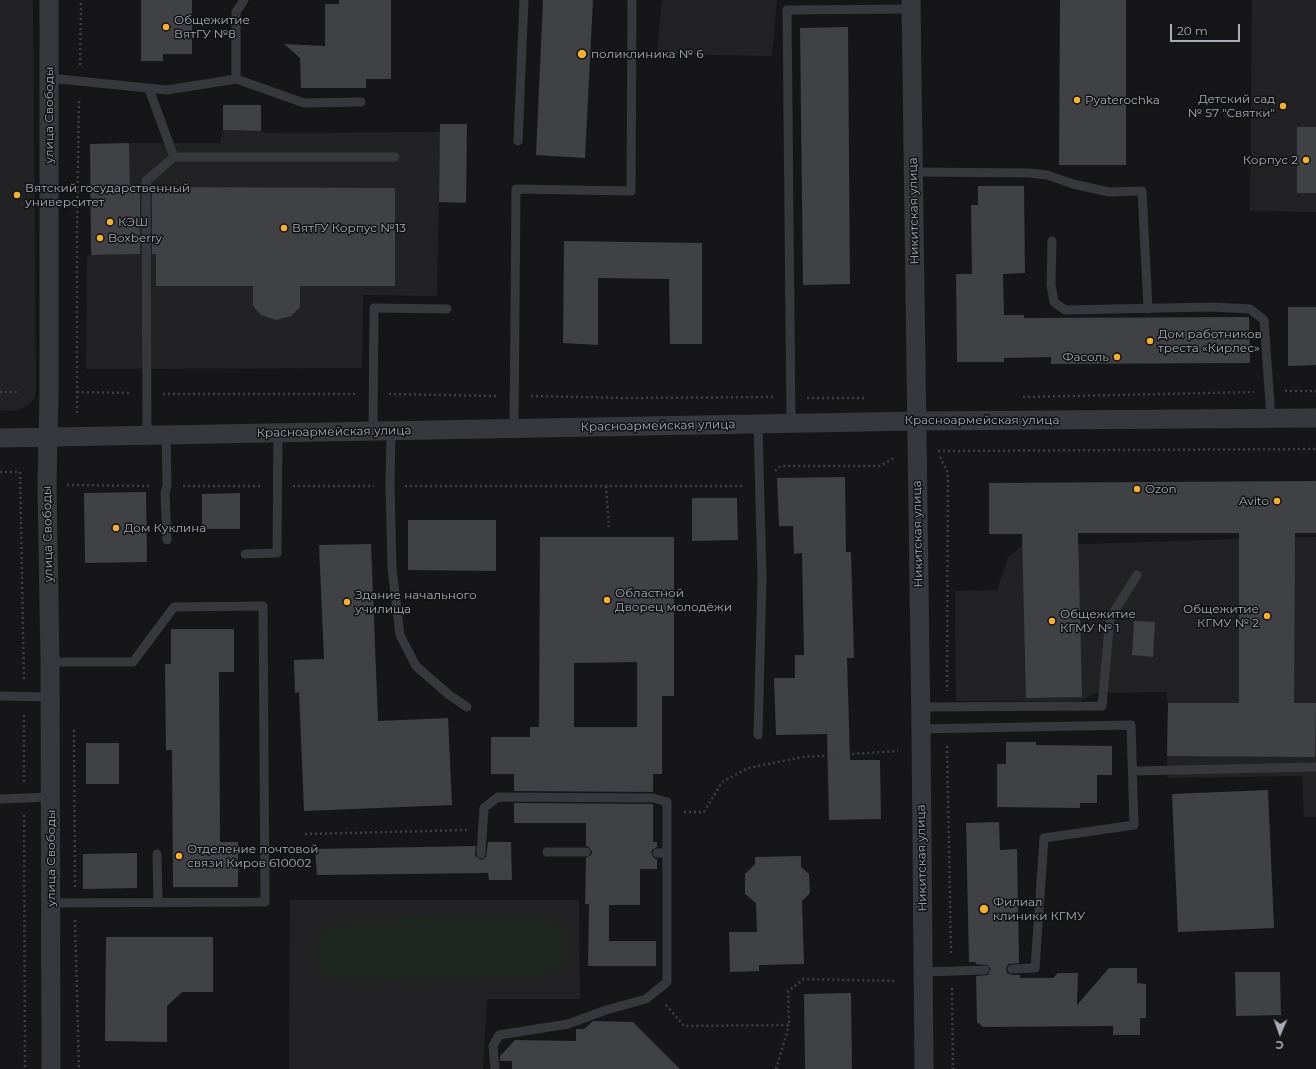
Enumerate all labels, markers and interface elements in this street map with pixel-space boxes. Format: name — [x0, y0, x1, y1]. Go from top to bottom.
place label: Общежитие ВятГУ №8 — [174, 13, 250, 41]
scale bar — [1172, 16, 1242, 42]
marker: Общежитие ВятГУ №8 — [161, 22, 171, 32]
text: 20 m — [1177, 23, 1208, 38]
place label: поликлиника № 6 — [591, 47, 704, 61]
marker: поликлиника № 6 — [576, 48, 588, 60]
street label: улица Свободы — [42, 67, 56, 163]
place label: Детский сад № 57 "Святки" — [1188, 92, 1275, 120]
place label: Pyaterochka — [1085, 93, 1160, 107]
marker: Pyaterochka — [1072, 95, 1082, 105]
marker: Детский сад № 57 "Святки" — [1278, 101, 1288, 111]
place label: Корпус 2 — [1243, 153, 1298, 167]
marker: Корпус 2 — [1301, 155, 1311, 165]
street label: Никитская улица — [906, 157, 922, 265]
place label: Вятский государственный университет — [25, 181, 190, 209]
marker: Вятский государственный университет — [12, 190, 22, 200]
place label: КЭШ — [118, 215, 148, 229]
marker: КЭШ — [105, 217, 115, 227]
place label: ВятГУ Корпус №13 — [292, 221, 406, 235]
marker: ВятГУ Корпус №13 — [279, 223, 289, 233]
place label: Boxberry — [108, 231, 162, 245]
marker: Boxberry — [95, 233, 105, 243]
place label: Дом работников треста «Кирлес» — [1158, 327, 1262, 355]
marker: Дом работников треста «Кирлес» — [1145, 336, 1155, 346]
place label: Фасоль — [1062, 350, 1109, 364]
marker: Фасоль — [1112, 352, 1122, 362]
street label: Красноармейская улица — [905, 413, 1059, 427]
street label: Красноармейская улица — [580, 417, 736, 435]
street label: Красноармейская улица — [256, 423, 412, 441]
street label: Никитская улица — [910, 480, 926, 588]
place label: Ozon — [1145, 482, 1177, 496]
marker: Ozon — [1132, 484, 1142, 494]
street label: улица Свободы — [40, 485, 56, 583]
place label: Avito — [1239, 494, 1269, 508]
marker: Avito — [1272, 496, 1282, 506]
place label: Дом Куклина — [124, 521, 206, 535]
marker: Дом Куклина — [111, 523, 121, 533]
place label: Областной Дворец молодёжи — [615, 586, 732, 614]
place label: Здание начального училища — [355, 588, 477, 616]
marker: Областной Дворец молодёжи — [602, 595, 612, 605]
marker: Здание начального училища — [342, 597, 352, 607]
place label: Общежитие КГМУ № 2 — [1183, 602, 1259, 630]
place label: Общежитие КГМУ № 1 — [1060, 607, 1136, 635]
marker: Общежитие КГМУ № 2 — [1262, 611, 1272, 621]
marker: Общежитие КГМУ № 1 — [1047, 616, 1057, 626]
street label: Никитская улица — [914, 804, 930, 912]
street label: улица Свободы — [44, 810, 58, 906]
place label: Отделение почтовой связи Киров 610002 — [187, 842, 318, 870]
marker: Отделение почтовой связи Киров 610002 — [174, 851, 184, 861]
place label: Филиал клиники КГМУ — [993, 895, 1085, 923]
marker: Филиал клиники КГМУ — [978, 903, 990, 915]
north arrow — [1260, 1013, 1300, 1053]
text: С — [1275, 1038, 1284, 1052]

